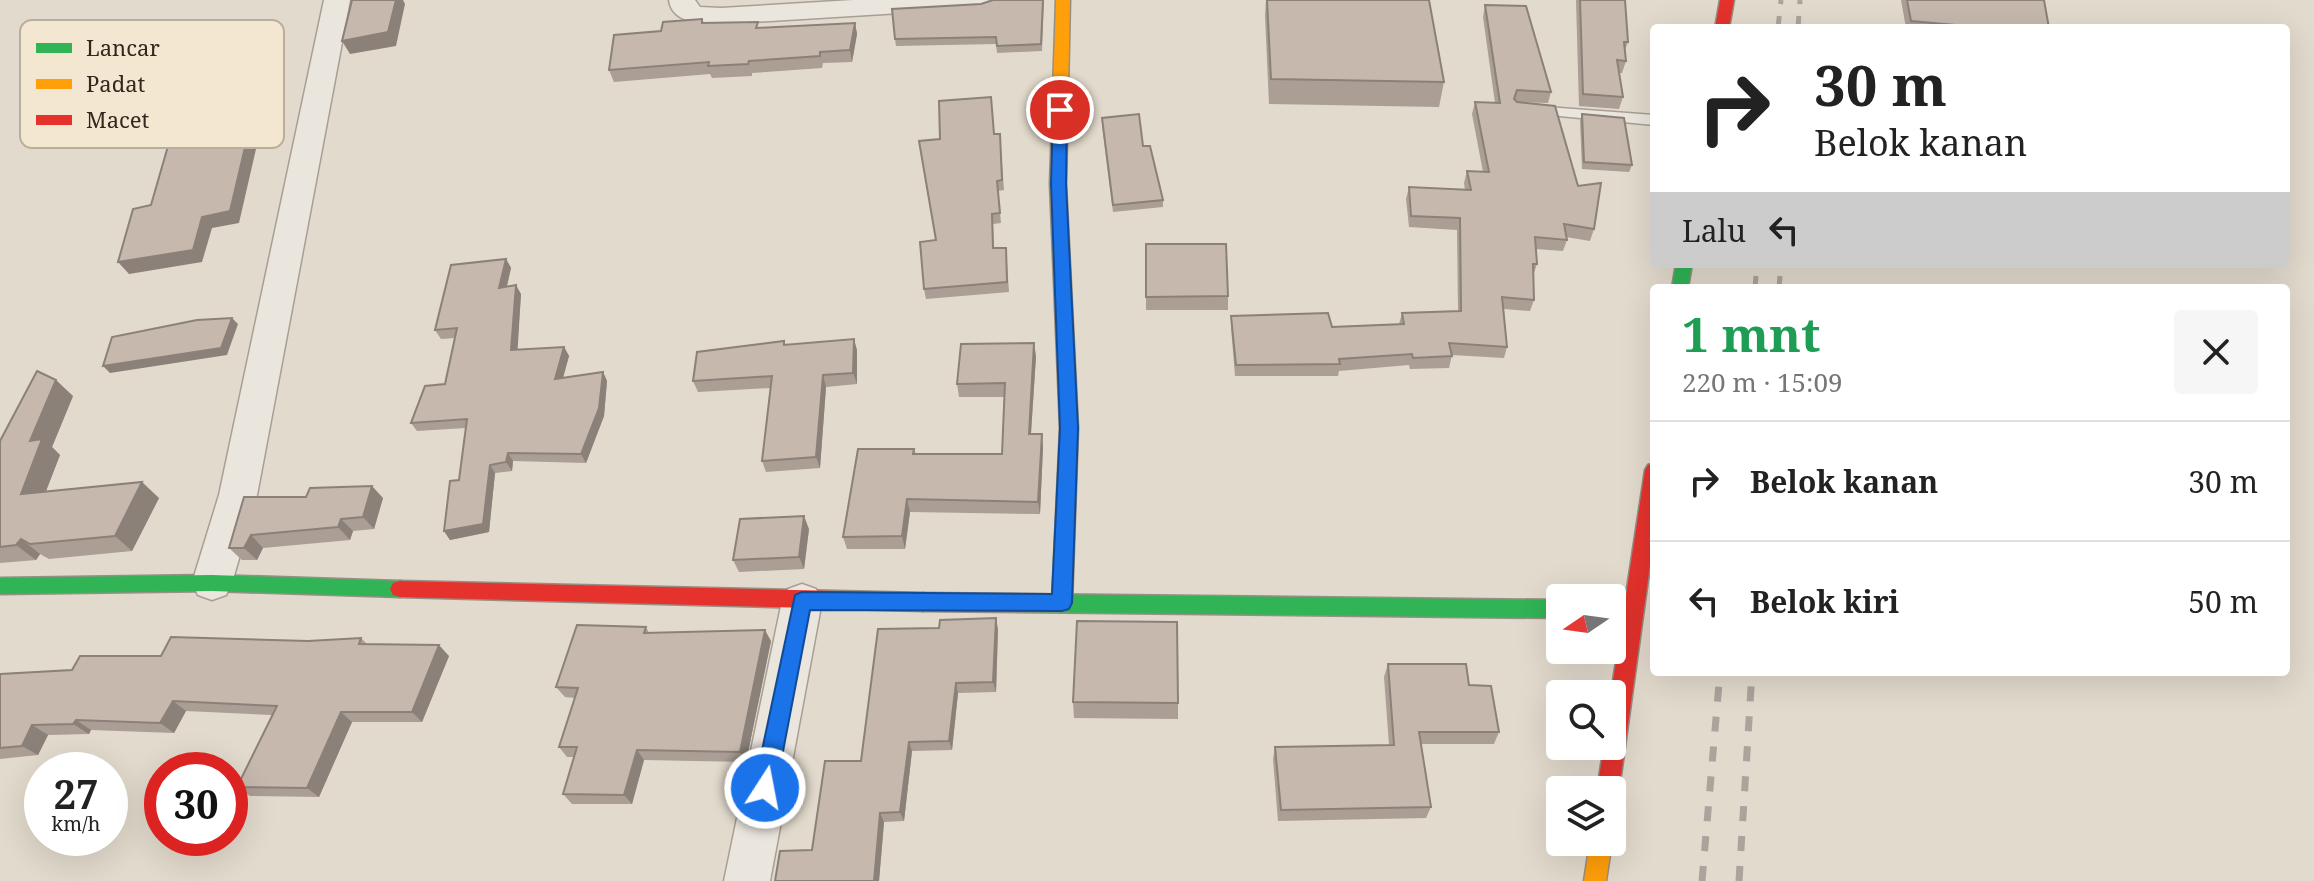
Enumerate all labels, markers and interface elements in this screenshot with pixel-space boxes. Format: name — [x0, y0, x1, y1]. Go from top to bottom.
legend — [20, 20, 284, 148]
text: Lancar — [86, 32, 160, 62]
text: 30 m — [1814, 46, 1947, 122]
icon: right — [1682, 56, 1786, 160]
text: Padat — [86, 68, 146, 98]
pin — [1026, 76, 1094, 144]
icon: arrive — [1038, 88, 1082, 132]
text: Macet — [86, 104, 150, 134]
text: Belok kanan — [1814, 118, 2027, 167]
icon: left — [1762, 208, 1806, 252]
text: Lalu — [1682, 210, 1746, 251]
text: 1 mnt — [1682, 301, 1820, 366]
button: close — [2174, 310, 2258, 394]
text: 220 m · 15:09 — [1682, 364, 1843, 400]
icon: right — [1682, 459, 1726, 503]
text: Belok kanan — [1750, 461, 1938, 502]
text: 30 m — [2188, 461, 2258, 502]
icon: left — [1682, 579, 1726, 623]
text: Belok kiri — [1750, 581, 1899, 622]
text: 50 m — [2188, 581, 2258, 622]
north arrow — [1546, 584, 1626, 664]
map controls — [1546, 584, 1626, 856]
button: search — [1546, 680, 1626, 760]
position arrow — [723, 746, 807, 830]
speed limit sign: 30 — [144, 752, 248, 856]
text: 27 — [53, 766, 99, 821]
button: layers — [1546, 776, 1626, 856]
text: km/h — [51, 810, 101, 837]

